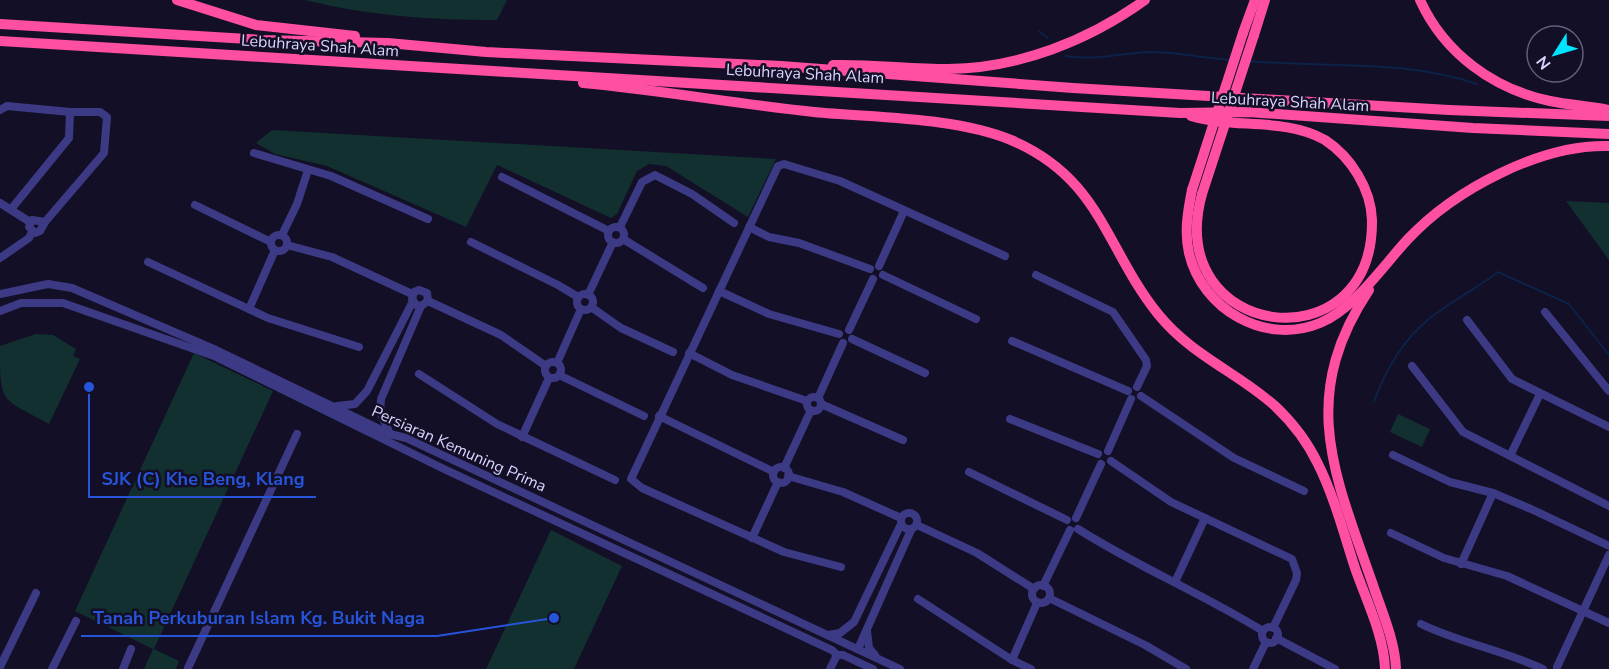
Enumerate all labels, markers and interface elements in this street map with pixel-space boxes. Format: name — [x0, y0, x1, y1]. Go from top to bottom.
north arrow — [1525, 24, 1585, 84]
street label: Lebuhraya Shah Alam — [240, 30, 400, 62]
text: N — [1531, 51, 1556, 74]
street label: Lebuhraya Shah Alam — [725, 59, 885, 89]
street label: Lebuhraya Shah Alam — [1210, 87, 1370, 117]
street label: Persiaran Kemuning Prima — [368, 400, 550, 498]
callout: SJK (C) Khe Beng, Klang — [89, 461, 316, 497]
text: SJK (C) Khe Beng, Klang — [101, 467, 305, 491]
callout: Tanah Perkuburan Islam Kg. Bukit Naga — [81, 600, 437, 636]
text: Tanah Perkuburan Islam Kg. Bukit Naga — [93, 606, 425, 630]

